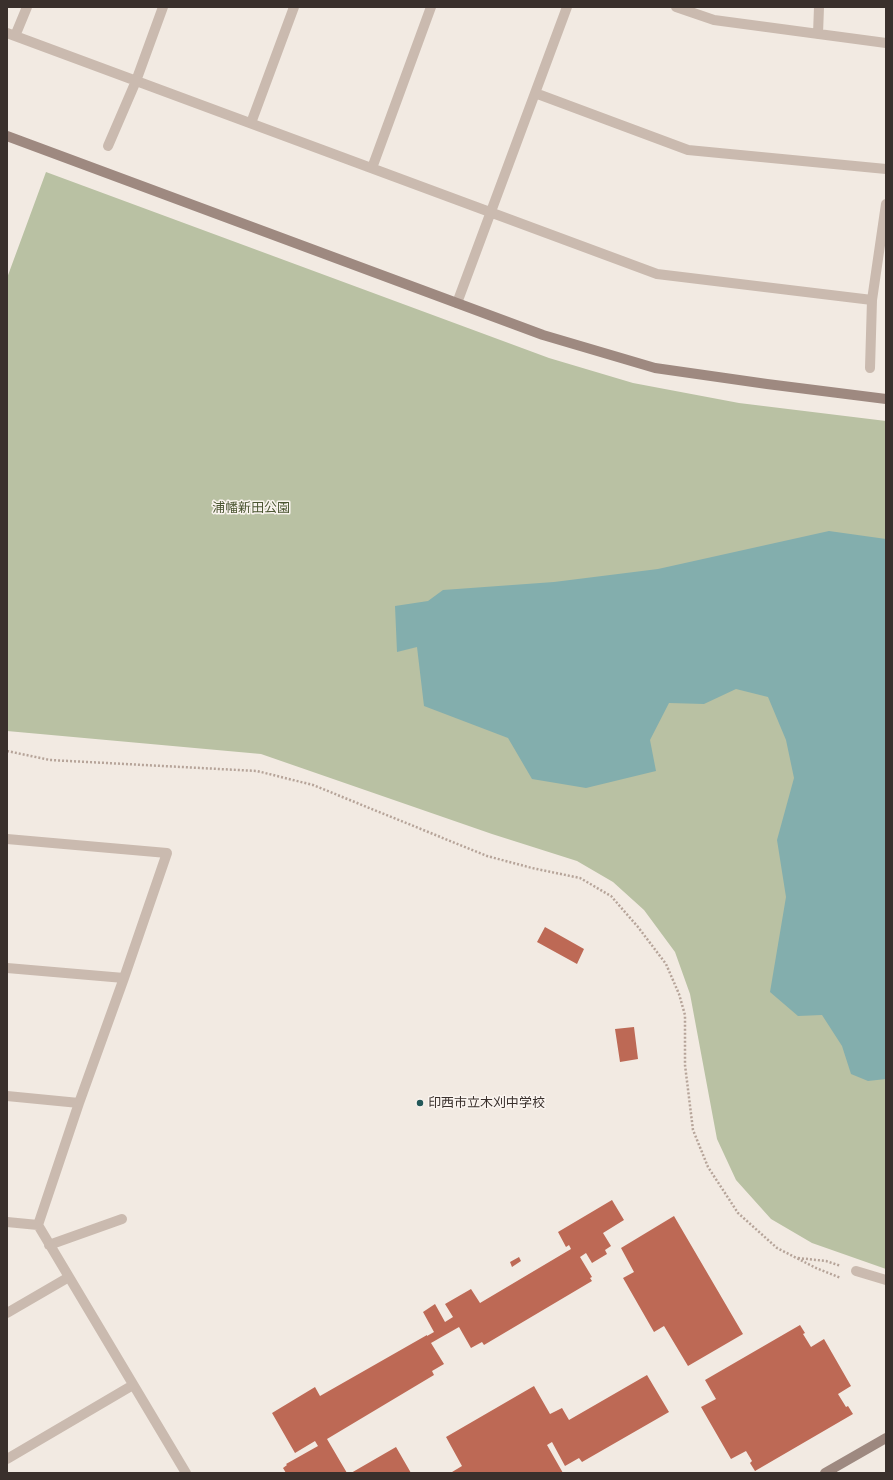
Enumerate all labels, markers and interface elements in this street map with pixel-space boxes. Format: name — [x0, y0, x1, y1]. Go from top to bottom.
park label: 浦幡新田公園 — [212, 500, 290, 516]
place label: 印西市立木刈中学校 — [428, 1095, 545, 1111]
marker: 印西市立木刈中学校 — [415, 1098, 425, 1108]

